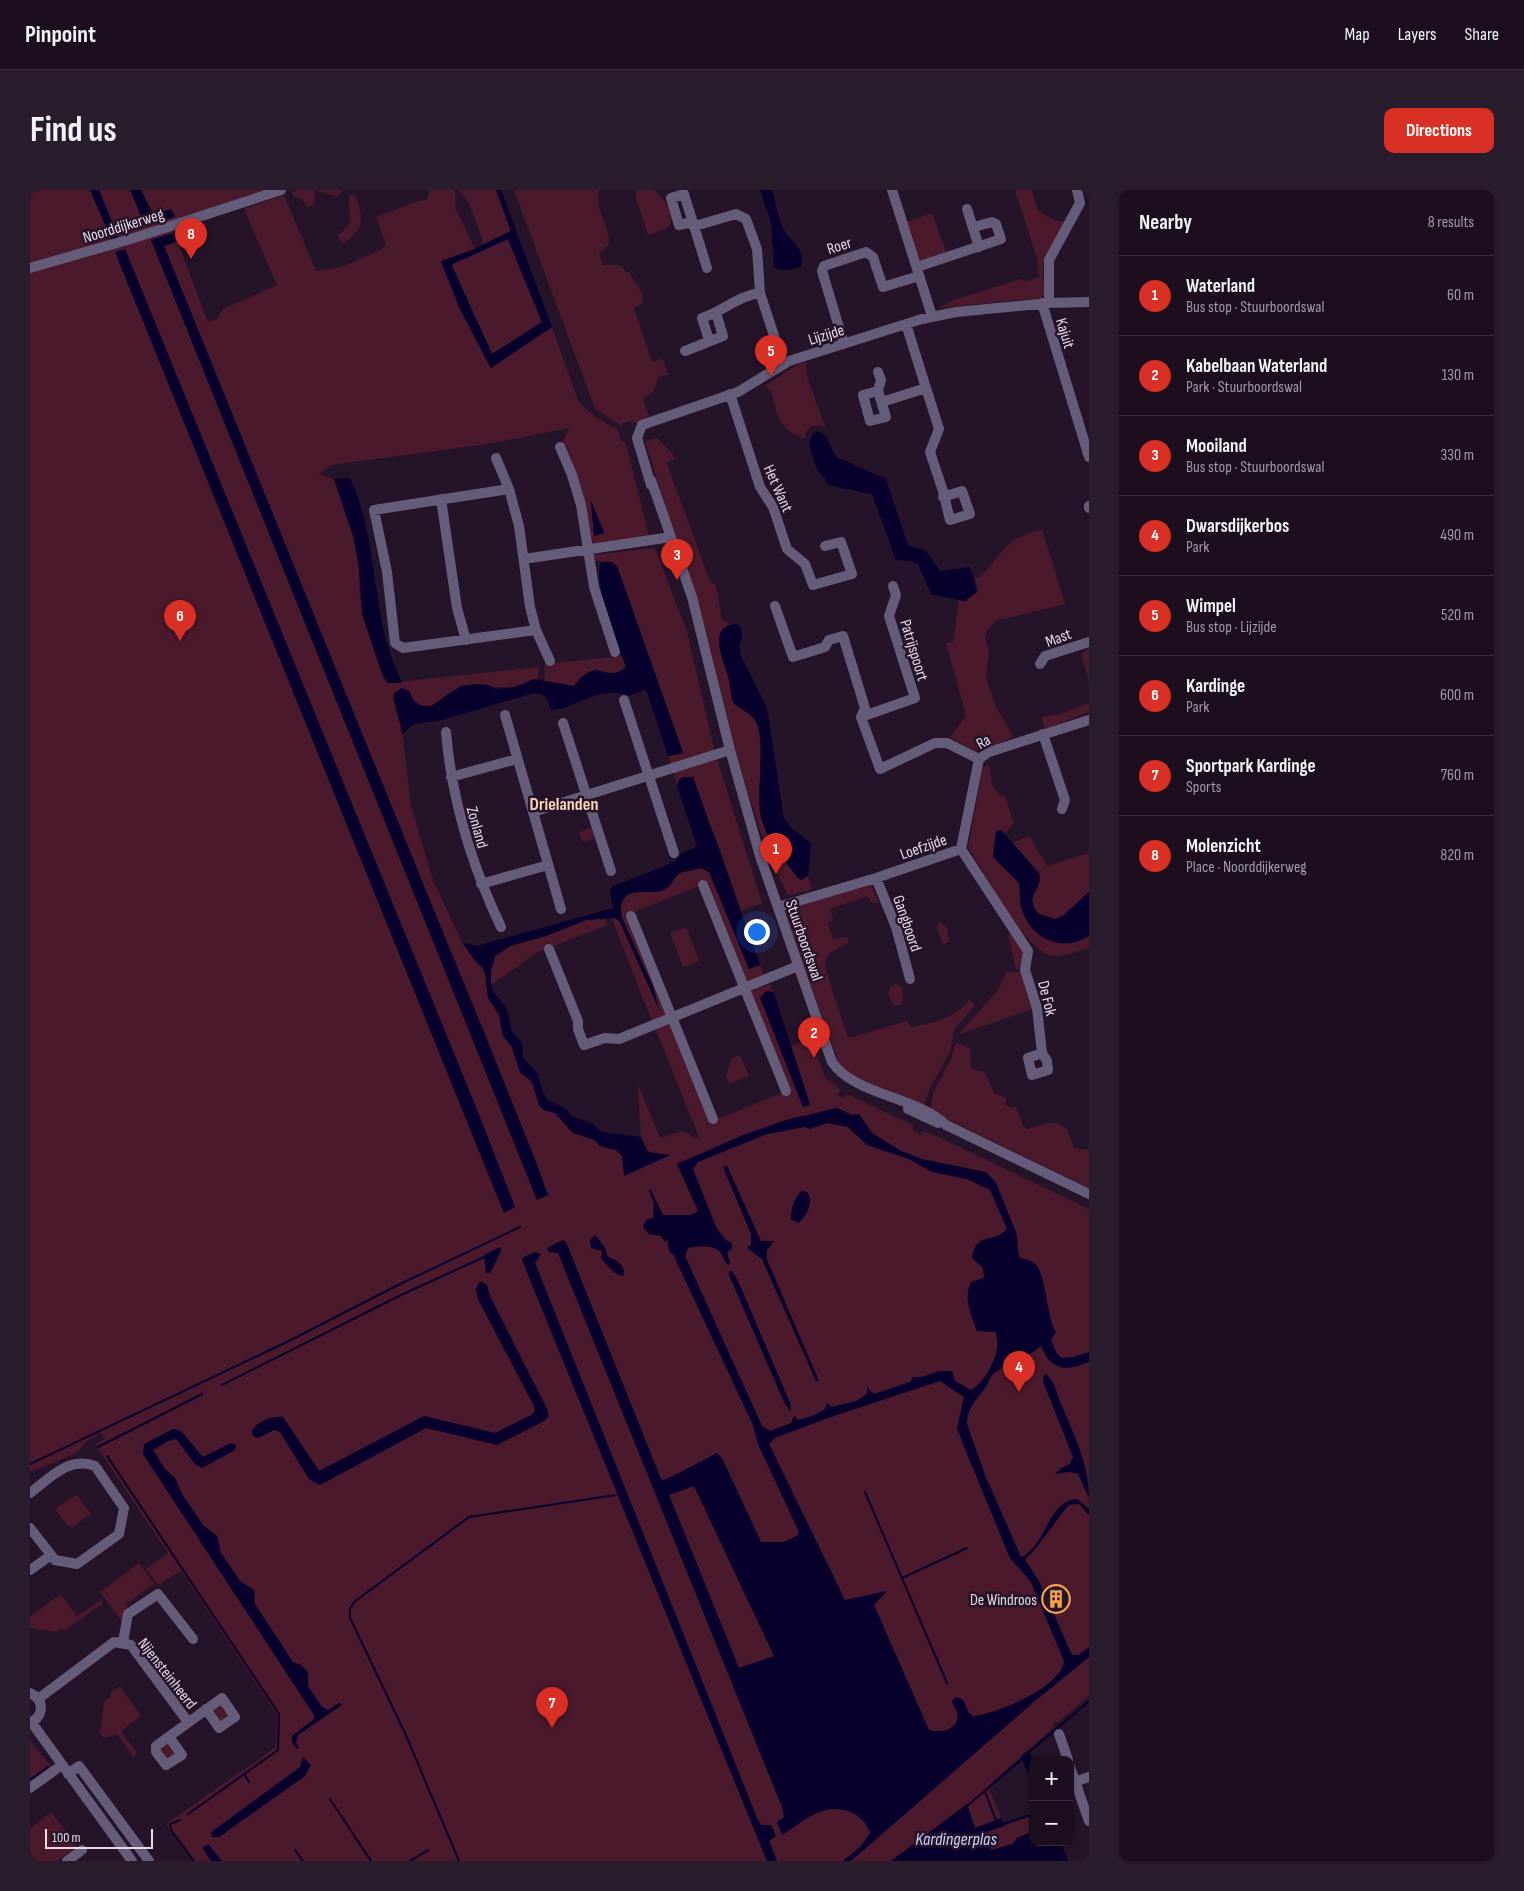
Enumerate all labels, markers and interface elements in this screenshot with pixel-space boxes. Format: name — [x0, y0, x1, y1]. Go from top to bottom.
text: Pinpoint — [25, 20, 96, 49]
text: Map — [1345, 24, 1370, 45]
text: Layers — [1398, 24, 1437, 45]
text: Share — [1465, 24, 1499, 45]
button: Directions — [1384, 108, 1494, 153]
text: Find us — [30, 109, 117, 152]
street label: Noorddijkerweg — [81, 205, 166, 248]
text: Nearby — [1139, 210, 1192, 235]
text: 8 results — [1428, 213, 1474, 232]
pin: 8 — [175, 218, 207, 259]
street label: Roer — [825, 233, 855, 259]
text: Waterland — [1186, 275, 1255, 298]
text: 1 — [1152, 286, 1158, 305]
text: 60 m — [1447, 286, 1474, 305]
text: Bus stop · Stuurboordswal — [1186, 298, 1324, 317]
street label: Kajuit — [1051, 316, 1078, 351]
street label: Lijzijde — [806, 321, 847, 350]
pin: 5 — [755, 335, 787, 376]
text: Kabelbaan Waterland — [1186, 355, 1327, 378]
text: 2 — [1151, 366, 1159, 385]
text: 130 m — [1442, 366, 1474, 385]
text: Park · Stuurboordswal — [1186, 378, 1302, 397]
text: Mooiland — [1186, 435, 1247, 458]
text: 3 — [1151, 446, 1159, 465]
text: 330 m — [1441, 446, 1474, 465]
text: Bus stop · Stuurboordswal — [1186, 458, 1324, 477]
street label: Het Want — [759, 462, 797, 515]
text: Dwarsdijkerbos — [1186, 515, 1289, 538]
text: 4 — [1151, 526, 1159, 545]
text: 490 m — [1440, 526, 1474, 545]
text: Park — [1186, 538, 1209, 557]
pin: 3 — [661, 539, 693, 580]
text: Wimpel — [1186, 595, 1236, 618]
pin: 6 — [164, 600, 196, 641]
text: 5 — [1151, 606, 1159, 625]
text: 520 m — [1441, 606, 1474, 625]
street label: Patrijspoort — [895, 617, 932, 684]
text: Bus stop · Lijzijde — [1186, 618, 1277, 637]
street label: Mast — [1043, 625, 1074, 652]
text: Kardinge — [1186, 675, 1245, 698]
text: 6 — [1151, 686, 1159, 705]
text: 600 m — [1440, 686, 1474, 705]
text: Park — [1186, 698, 1209, 717]
street label: Ra — [973, 731, 994, 754]
text: Sportpark Kardinge — [1186, 755, 1316, 778]
text: 7 — [1152, 766, 1158, 785]
text: 760 m — [1441, 766, 1474, 785]
text: Sports — [1186, 778, 1221, 797]
district label: Drielanden — [530, 794, 598, 815]
street label: Zonland — [462, 804, 492, 850]
street label: Loefzijde — [898, 831, 949, 864]
pin: 1 — [760, 833, 792, 874]
text: Molenzicht — [1186, 835, 1261, 858]
text: 8 — [1151, 846, 1159, 865]
text: 820 m — [1440, 846, 1474, 865]
text: Place · Noorddijkerweg — [1186, 858, 1307, 877]
street label: Gangboord — [888, 893, 925, 954]
street label: Stuurboordswal — [781, 898, 826, 983]
your location — [744, 919, 770, 945]
street label: De Fok — [1033, 979, 1060, 1018]
pin: 2 — [798, 1017, 830, 1058]
pin: 4 — [1003, 1351, 1035, 1392]
building icon: De Windroos — [1041, 1584, 1071, 1614]
place label: De Windroos — [970, 1591, 1037, 1610]
street label: Nijensteinheerd — [133, 1635, 200, 1713]
pin: 7 — [536, 1687, 568, 1728]
map controls — [1029, 1756, 1074, 1846]
button: + — [1029, 1756, 1074, 1801]
button: − — [1029, 1801, 1074, 1846]
scale bar — [45, 1826, 152, 1849]
text: 100 m — [52, 1829, 81, 1846]
water label: Kardingerplas — [915, 1829, 997, 1850]

